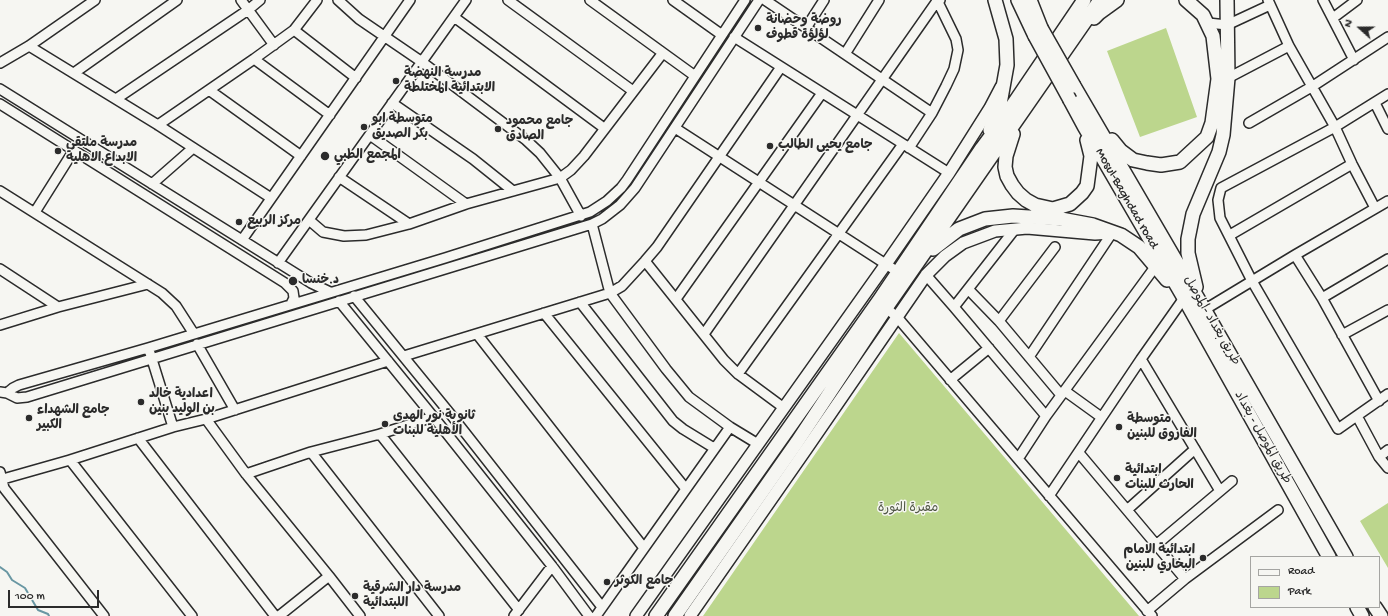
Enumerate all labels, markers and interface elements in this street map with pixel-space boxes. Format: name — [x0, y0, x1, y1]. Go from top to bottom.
north arrow — [1340, 8, 1380, 48]
place label: روضة وحضانة لؤلؤة قطوف — [766, 13, 841, 44]
text: N — [1342, 18, 1356, 29]
marker: روضة وحضانة لؤلؤة قطوف — [753, 23, 763, 33]
place label: مدرسة النهضة الابتدائية المختلطة — [404, 66, 495, 97]
marker: مدرسة النهضة الابتدائية المختلطة — [391, 76, 401, 86]
place label: متوسطة ابو بكر الصديق — [372, 112, 433, 143]
place label: جامع محمود الصادق — [506, 114, 573, 145]
marker: متوسطة ابو بكر الصديق — [359, 122, 369, 132]
marker: جامع محمود الصادق — [493, 124, 503, 134]
place label: مدرسة ملتقى الابداع الاهلية — [66, 136, 137, 167]
place label: جامع يحيى الطالب — [778, 138, 873, 154]
marker: جامع يحيى الطالب — [765, 141, 775, 151]
marker: مدرسة ملتقى الابداع الاهلية — [53, 146, 63, 156]
street label: Mosul-Baghdad road — [1091, 146, 1161, 252]
place label: المجمع الطبي — [334, 148, 401, 164]
marker: المجمع الطبي — [319, 150, 331, 162]
place label: مركز الربيع — [247, 214, 301, 230]
marker: مركز الربيع — [234, 217, 244, 227]
place label: د.خنسا — [302, 273, 339, 289]
street label: طريق بغداد -الموصل — [1179, 274, 1243, 368]
marker: د.خنسا — [287, 275, 299, 287]
place label: اعدادية خالد بن الوليد بنين — [149, 387, 215, 418]
street label: طريق الموصل - بغداد — [1230, 389, 1294, 487]
marker: اعدادية خالد بن الوليد بنين — [136, 397, 146, 407]
place label: جامع الشهداء الكبير — [37, 403, 110, 434]
place label: ثانوية نور الهدى الأهلية للبنات — [393, 409, 475, 440]
place label: متوسطة الفاروق للبنين — [1127, 412, 1197, 443]
marker: جامع الشهداء الكبير — [24, 413, 34, 423]
marker: ثانوية نور الهدى الأهلية للبنات — [380, 419, 390, 429]
marker: متوسطة الفاروق للبنين — [1114, 422, 1124, 432]
place label: ابتدائية الحارث للبنات — [1125, 463, 1194, 494]
marker: ابتدائية الحارث للبنات — [1112, 473, 1122, 483]
park label: مقبرة الثورة — [878, 501, 938, 517]
place label: ابتدائية الامام البخاري للبنين — [1124, 543, 1195, 574]
marker: ابتدائية الامام البخاري للبنين — [1198, 553, 1208, 563]
legend — [1250, 556, 1380, 608]
text: Road — [1288, 565, 1314, 579]
place label: جامع الكوثر — [615, 574, 673, 590]
marker: جامع الكوثر — [602, 577, 612, 587]
place label: مدرسة دار الشرقية اللبتدائية — [363, 581, 461, 612]
scale bar — [10, 582, 101, 608]
text: Park — [1288, 585, 1311, 599]
text: 100 m — [15, 590, 45, 604]
marker: مدرسة دار الشرقية اللبتدائية — [350, 591, 360, 601]

